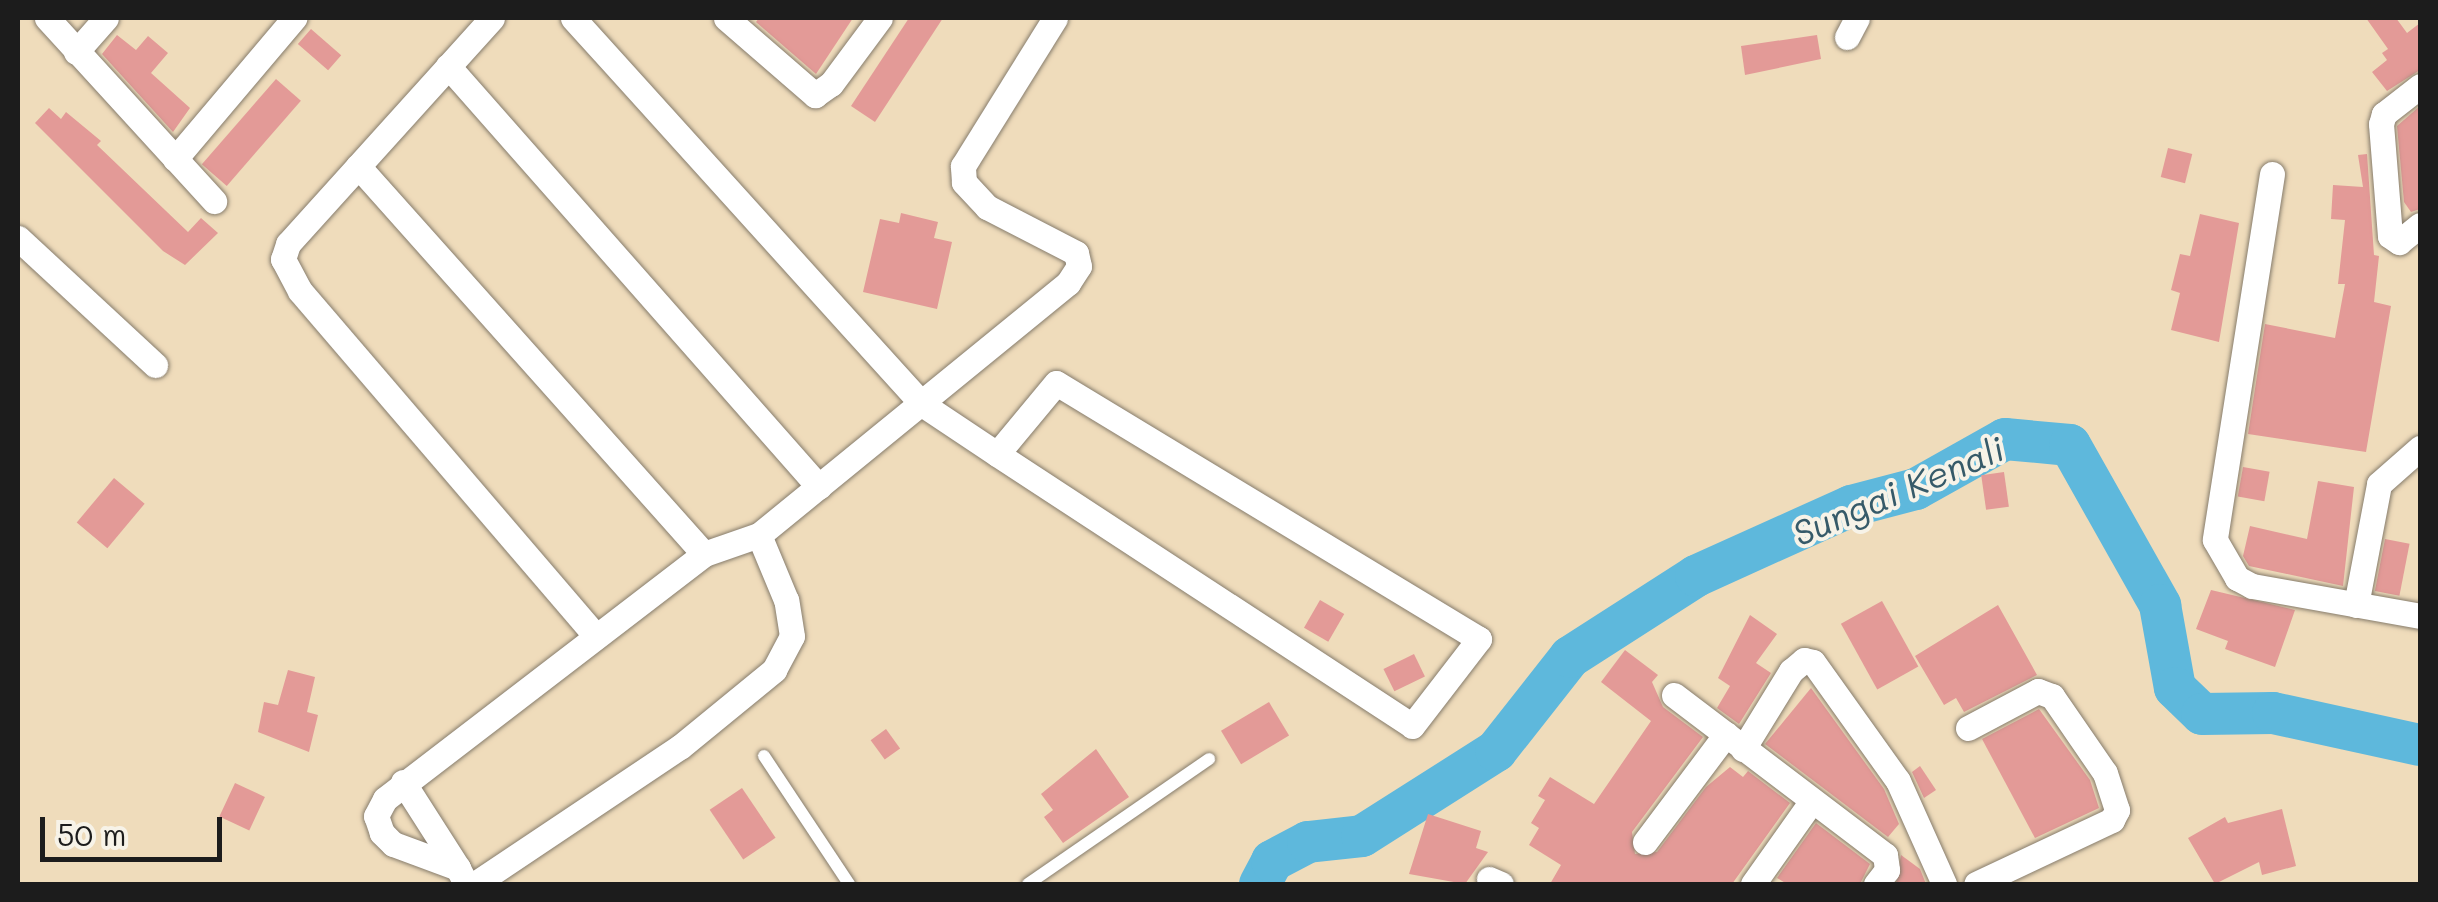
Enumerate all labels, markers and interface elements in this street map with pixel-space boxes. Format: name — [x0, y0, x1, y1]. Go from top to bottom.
water label: Sungai Kenali — [1786, 427, 2010, 553]
scale bar — [45, 797, 228, 859]
text: 50 m — [57, 814, 127, 854]

